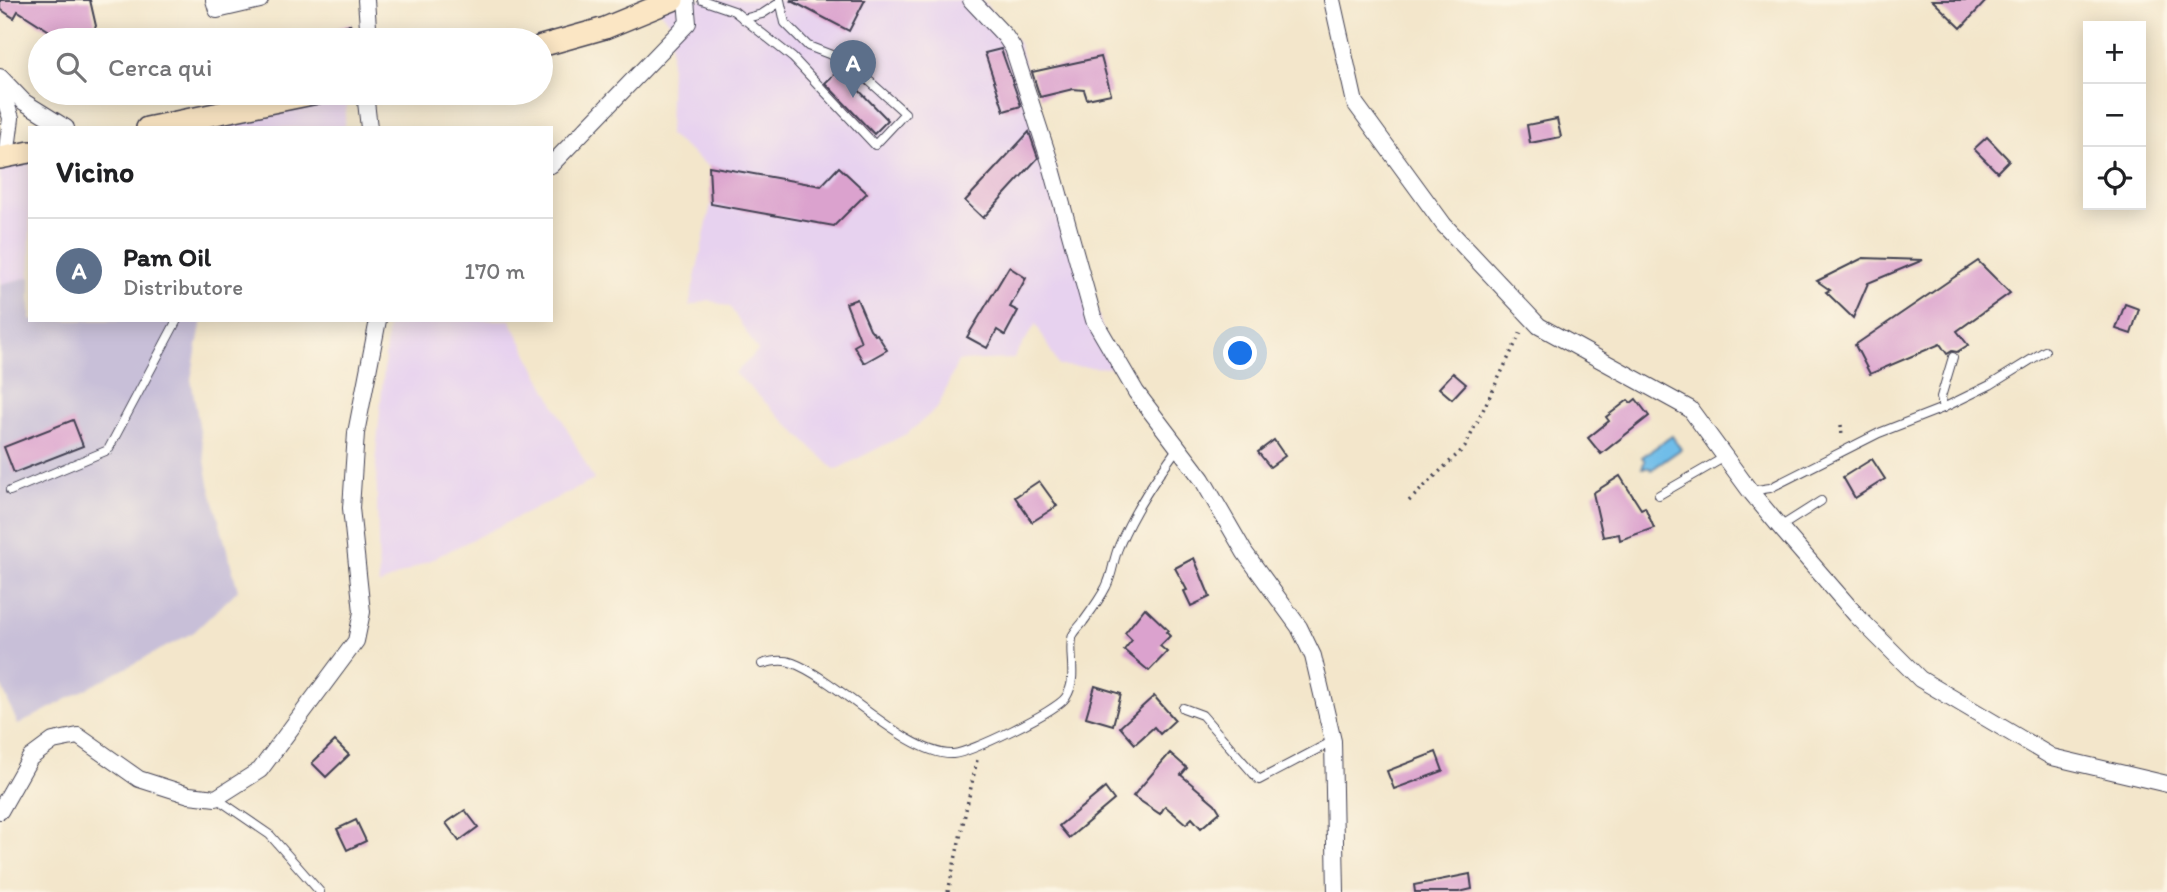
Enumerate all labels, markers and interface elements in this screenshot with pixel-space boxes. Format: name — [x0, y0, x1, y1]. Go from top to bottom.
map controls — [2083, 21, 2146, 210]
button: + — [2083, 21, 2146, 84]
search box — [28, 28, 553, 105]
pin: A — [830, 40, 876, 98]
icon: search — [52, 48, 90, 86]
text: Cerca qui — [108, 51, 212, 83]
button: − — [2083, 84, 2146, 147]
button: locate — [2083, 147, 2146, 210]
text: Vicino — [56, 153, 134, 190]
text: Pam Oil — [123, 241, 211, 273]
text: A — [72, 257, 86, 285]
text: 170 m — [464, 257, 525, 285]
text: Distributore — [123, 273, 243, 301]
your location — [1223, 336, 1257, 370]

